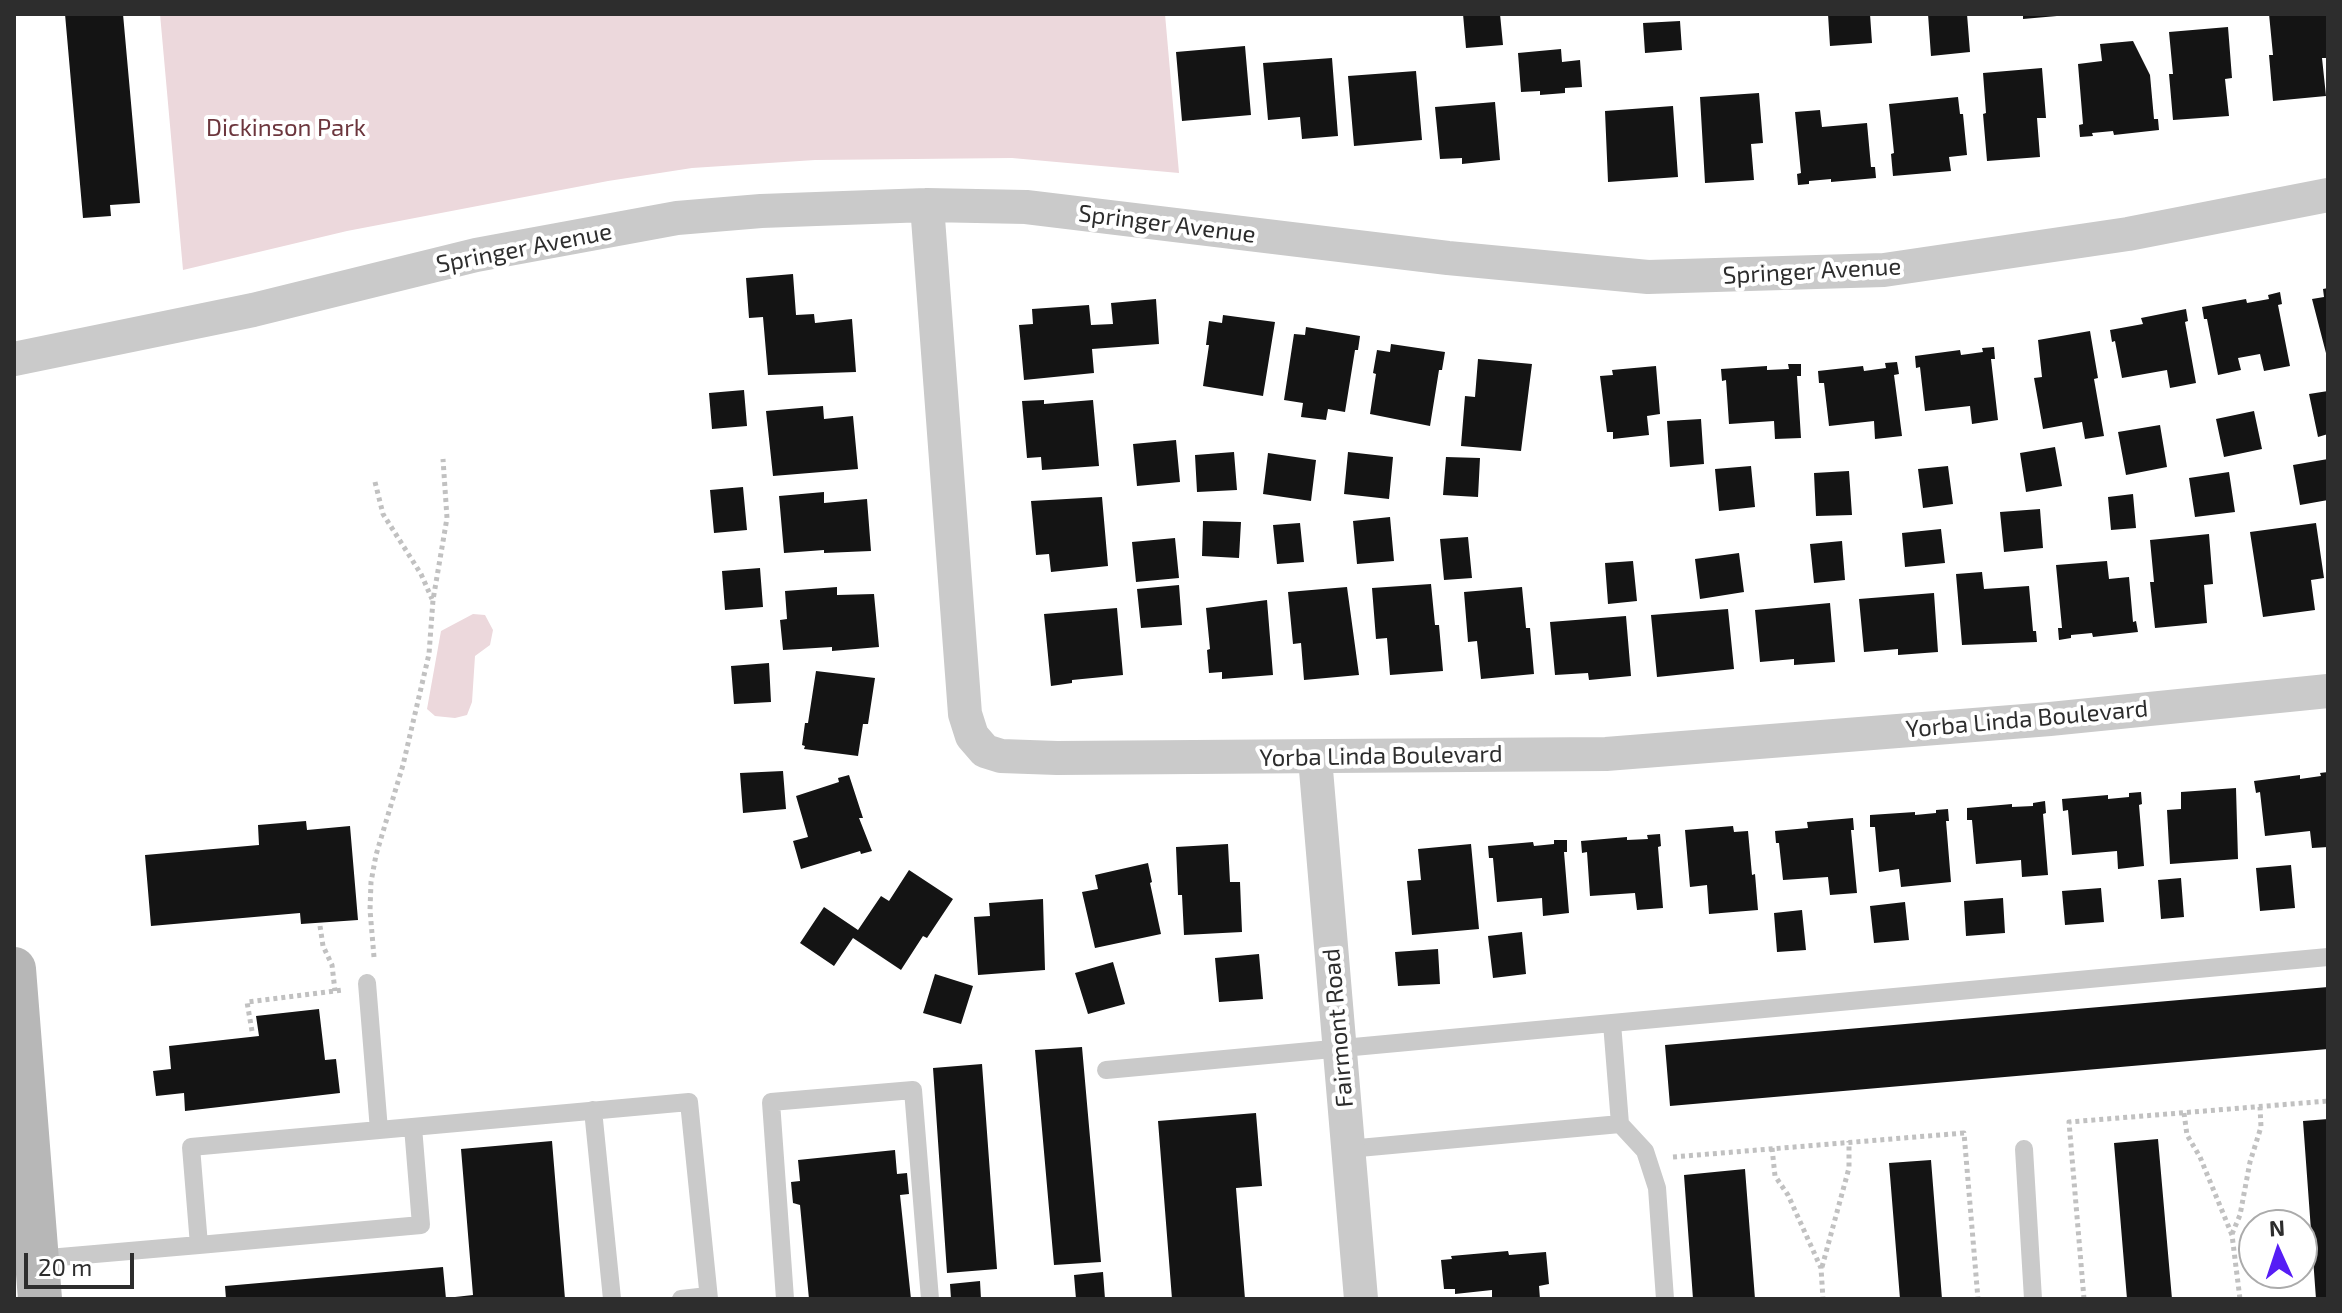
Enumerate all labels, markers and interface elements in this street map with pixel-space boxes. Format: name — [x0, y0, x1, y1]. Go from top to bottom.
park label: Dickinson Park — [206, 114, 366, 142]
street label: Springer Avenue — [1077, 199, 1257, 249]
street label: Springer Avenue — [434, 217, 614, 279]
street label: Springer Avenue — [1722, 252, 1902, 290]
street label: Yorba Linda Boulevard — [1905, 694, 2149, 744]
street label: Yorba Linda Boulevard — [1259, 739, 1503, 773]
street label: Fairmont Road — [1317, 947, 1359, 1109]
north arrow — [2238, 1209, 2318, 1289]
text: N — [2268, 1214, 2285, 1240]
scale bar — [28, 1237, 138, 1287]
text: 20 m — [38, 1252, 92, 1281]

